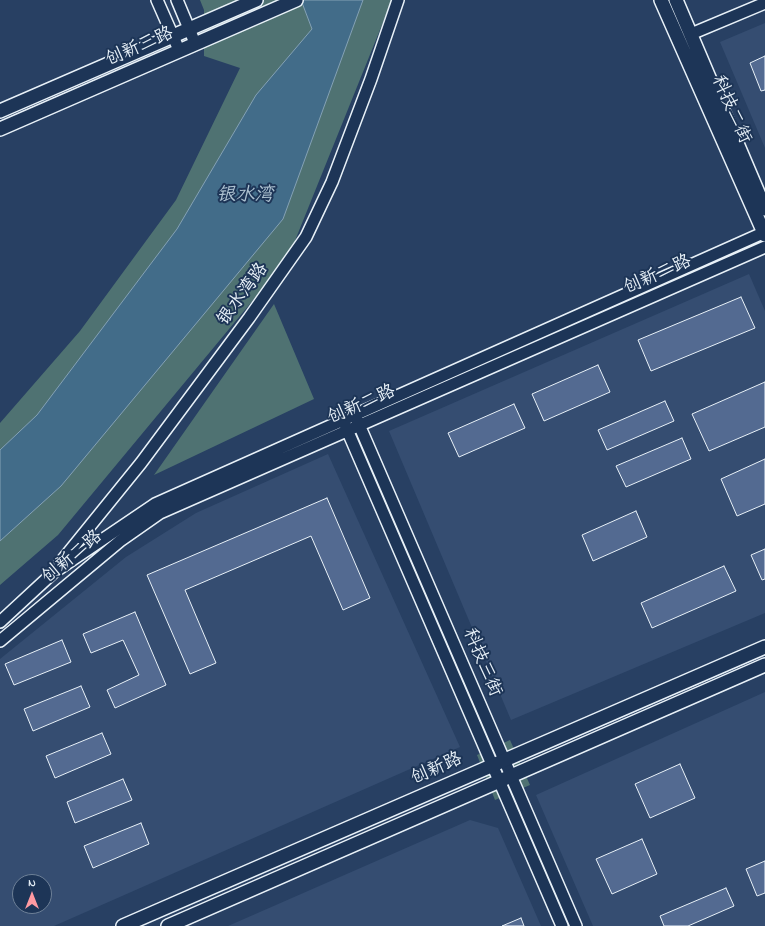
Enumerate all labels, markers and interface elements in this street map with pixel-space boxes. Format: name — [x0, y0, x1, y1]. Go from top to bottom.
street label: 创新三路 — [103, 23, 177, 73]
street label: 科技二街 — [705, 73, 755, 147]
water label: 银水湾 — [217, 186, 273, 208]
street label: 创新二路 — [621, 251, 695, 301]
street label: 银水湾路 — [214, 260, 274, 330]
street label: 创新二路 — [325, 381, 399, 431]
street label: 创新二路 — [38, 527, 108, 589]
street label: 科技三街 — [457, 626, 505, 700]
street label: 创新路 — [408, 749, 466, 791]
north arrow — [12, 874, 52, 914]
text: N — [28, 875, 36, 891]

